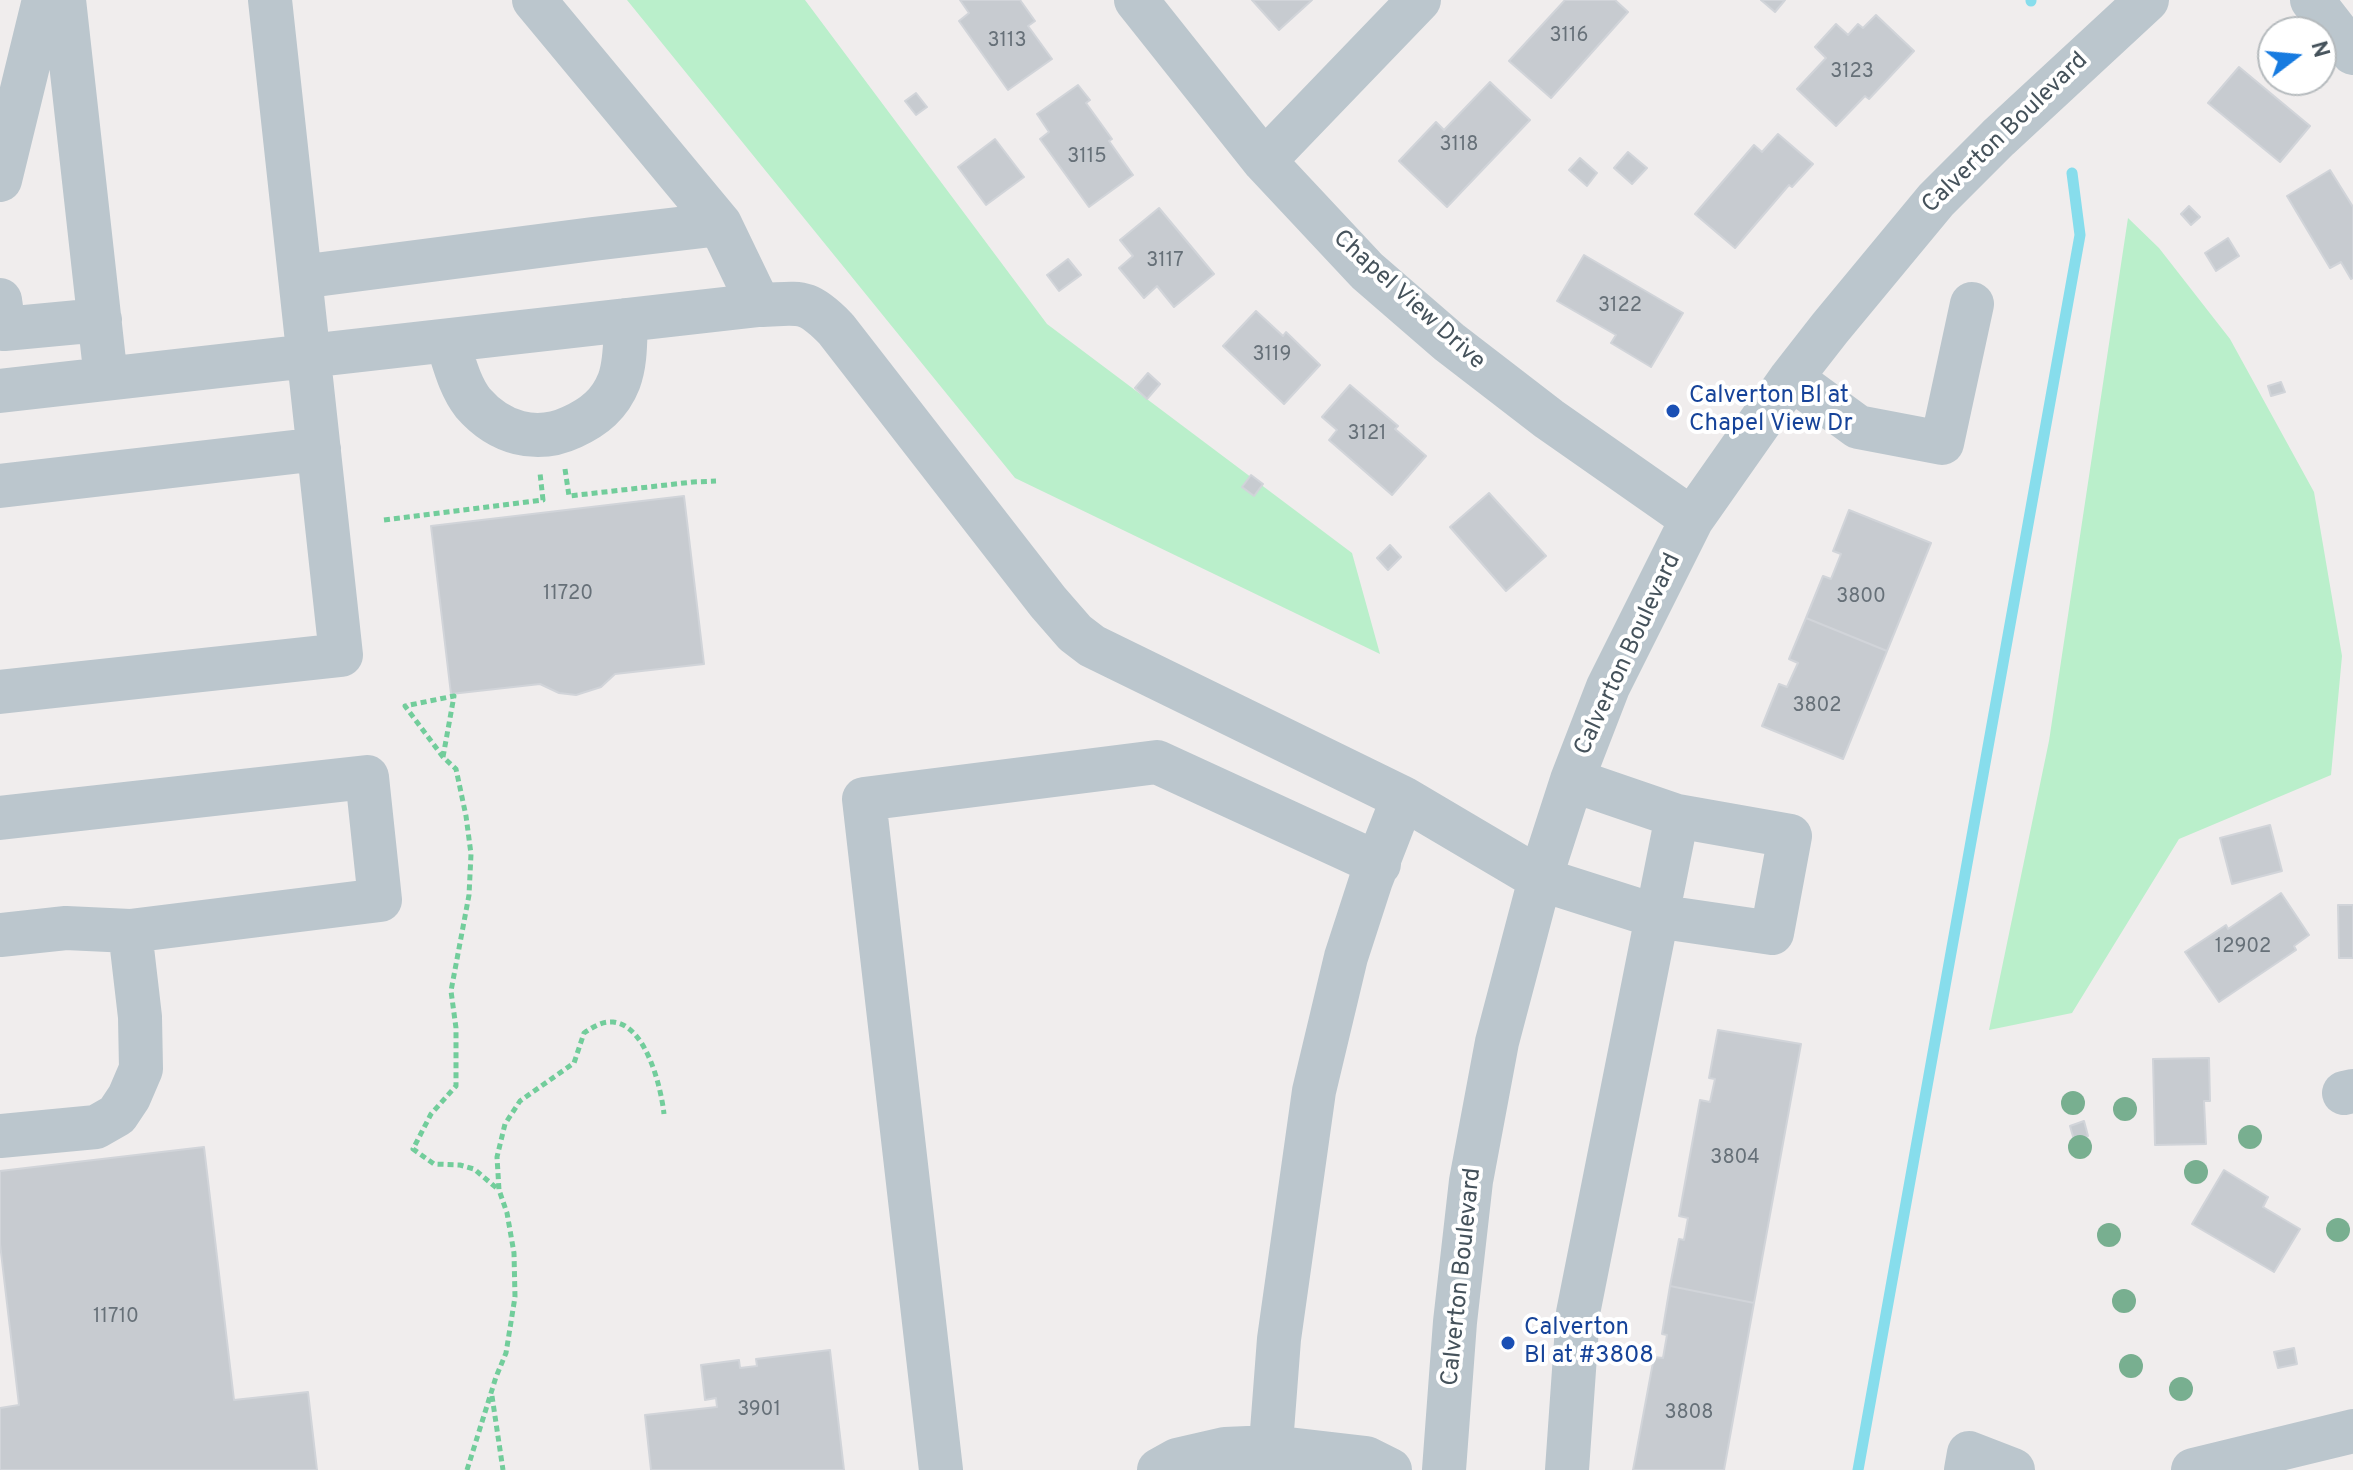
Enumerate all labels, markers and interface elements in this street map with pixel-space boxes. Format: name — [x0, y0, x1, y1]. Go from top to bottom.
north arrow — [2257, 16, 2337, 96]
house number: 3116 — [1550, 25, 1588, 49]
house number: 3113 — [988, 30, 1026, 54]
text: N — [2303, 38, 2334, 61]
street label: Calverton Boulevard — [1917, 47, 2095, 221]
house number: 3123 — [1830, 61, 1874, 85]
house number: 3118 — [1439, 134, 1479, 158]
house number: 3115 — [1067, 146, 1107, 170]
street label: Chapel View Drive — [1326, 225, 1490, 377]
house number: 3117 — [1146, 250, 1184, 274]
house number: 3122 — [1598, 295, 1642, 319]
house number: 3119 — [1253, 344, 1291, 368]
place label: Calverton Bl at Chapel View Dr — [1689, 383, 1853, 439]
marker: Calverton Bl at Chapel View Dr — [1664, 402, 1682, 420]
house number: 3121 — [1347, 423, 1387, 447]
street label: Calverton Boulevard — [1570, 550, 1688, 760]
house number: 11720 — [543, 583, 593, 607]
house number: 3800 — [1836, 586, 1886, 610]
house number: 3802 — [1792, 695, 1842, 719]
house number: 12902 — [2215, 936, 2271, 960]
house number: 3804 — [1710, 1147, 1760, 1171]
street label: Calverton Boulevard — [1437, 1166, 1489, 1388]
house number: 11710 — [93, 1306, 139, 1330]
place label: Calverton Bl at #3808 — [1524, 1315, 1654, 1371]
marker: Calverton Bl at #3808 — [1499, 1334, 1517, 1352]
house number: 3901 — [737, 1399, 781, 1423]
house number: 3808 — [1664, 1402, 1714, 1426]

